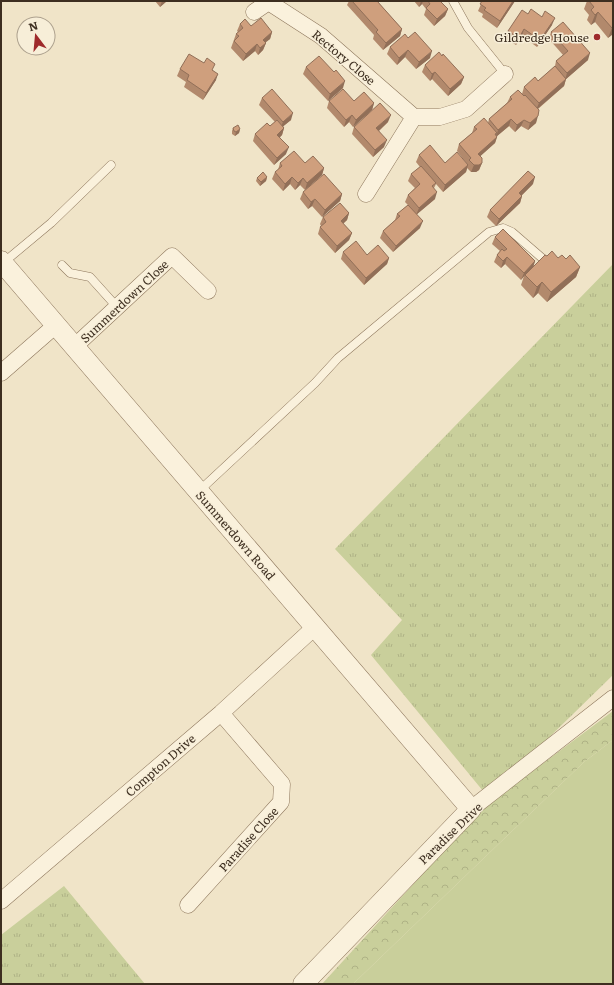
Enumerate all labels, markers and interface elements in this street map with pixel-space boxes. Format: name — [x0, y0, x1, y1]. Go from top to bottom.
north arrow — [16, 16, 56, 56]
text: N — [26, 16, 40, 34]
street label: Rectory Close — [308, 25, 380, 89]
place label: Gildredge House — [494, 28, 589, 46]
marker: Gildredge House — [592, 32, 602, 42]
street label: Summerdown Close — [76, 255, 172, 347]
street label: Summerdown Road — [192, 486, 280, 584]
street label: Compton Drive — [121, 729, 199, 801]
street label: Paradise Drive — [414, 798, 486, 868]
street label: Paradise Close — [214, 803, 282, 875]

